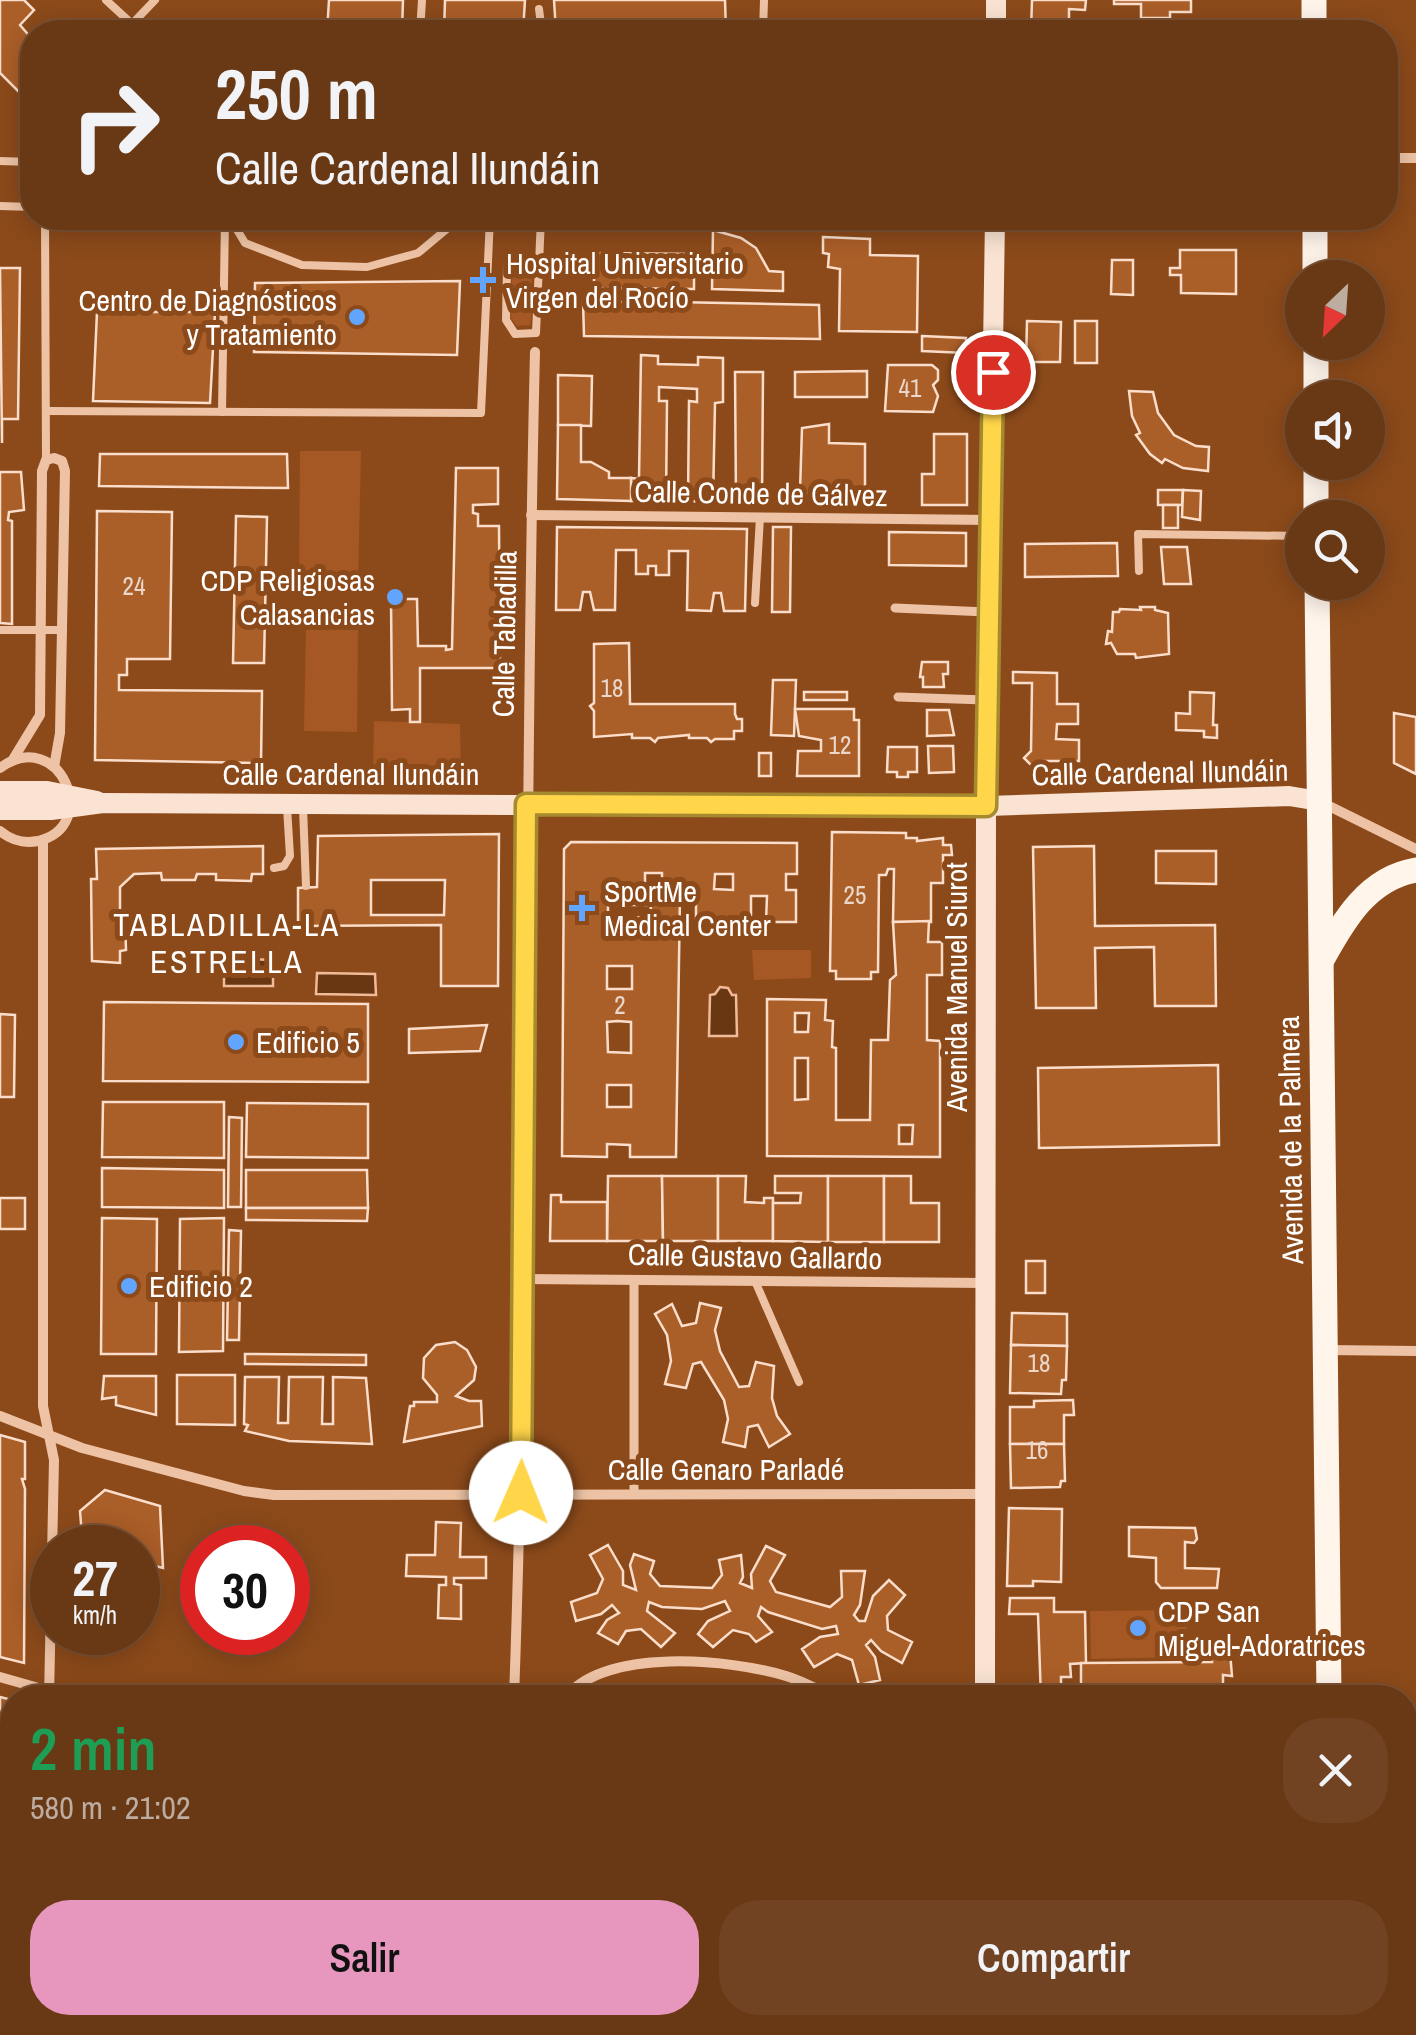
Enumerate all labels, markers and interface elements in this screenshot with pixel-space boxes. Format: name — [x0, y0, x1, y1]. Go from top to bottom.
text: 250 m — [215, 47, 378, 141]
icon: right — [50, 60, 180, 190]
text: Calle Cardenal Ilundáin — [215, 137, 601, 198]
place label: Hospital Universitario Virgen del Rocío — [506, 243, 744, 317]
north arrow — [1285, 260, 1385, 360]
map controls — [1285, 260, 1385, 600]
marker: Hospital Universitario Virgen del Rocío — [470, 267, 496, 293]
place label: Centro de Diagnósticos y Tratamiento — [79, 280, 337, 354]
marker: Centro de Diagnósticos y Tratamiento — [346, 306, 368, 328]
pin — [951, 330, 1036, 415]
icon: arrive — [966, 345, 1021, 400]
house number: 41 — [899, 371, 922, 405]
button: sound — [1285, 380, 1385, 480]
street label: Calle Conde de Gálvez — [634, 471, 888, 515]
button: search — [1285, 500, 1385, 600]
street label: Calle Tabladilla — [483, 550, 525, 718]
place label: CDP Religiosas Calasancias — [200, 560, 375, 634]
house number: 24 — [123, 569, 145, 603]
marker: CDP Religiosas Calasancias — [384, 586, 406, 608]
house number: 18 — [601, 671, 623, 705]
house number: 12 — [829, 728, 851, 762]
street label: Calle Cardenal Ilundáin — [1031, 750, 1289, 794]
street label: Calle Cardenal Ilundáin — [222, 754, 480, 794]
street label: Avenida Manuel Siurot — [936, 862, 976, 1113]
place label: SportMe Medical Center — [604, 871, 772, 945]
house number: 25 — [844, 878, 866, 912]
marker: SportMe Medical Center — [569, 895, 595, 921]
district label: TABLADILLA-LA ESTRELLA — [113, 903, 341, 983]
house number: 2 — [614, 988, 626, 1022]
street label: Avenida de la Palmera — [1268, 1015, 1312, 1266]
place label: Edificio 5 — [256, 1022, 360, 1062]
marker: Edificio 5 — [225, 1031, 247, 1053]
street label: Calle Gustavo Gallardo — [628, 1234, 882, 1278]
place label: Edificio 2 — [149, 1266, 253, 1306]
marker: Edificio 2 — [118, 1275, 140, 1297]
house number: 18 — [1028, 1346, 1050, 1380]
house number: 16 — [1026, 1433, 1048, 1467]
position arrow — [469, 1441, 573, 1545]
street label: Calle Genaro Parladé — [608, 1449, 844, 1489]
speed limit sign: 30 — [180, 1525, 310, 1655]
text: 27 — [72, 1544, 118, 1612]
place label: CDP San Miguel-Adoratrices — [1158, 1591, 1366, 1665]
text: km/h — [73, 1598, 117, 1632]
marker: CDP San Miguel-Adoratrices — [1127, 1617, 1149, 1639]
text: 2 min — [30, 1708, 157, 1789]
button: close — [1283, 1718, 1388, 1823]
text: 580 m · 21:02 — [30, 1786, 190, 1829]
button: Salir — [30, 1900, 699, 2015]
button: Compartir — [719, 1900, 1388, 2015]

